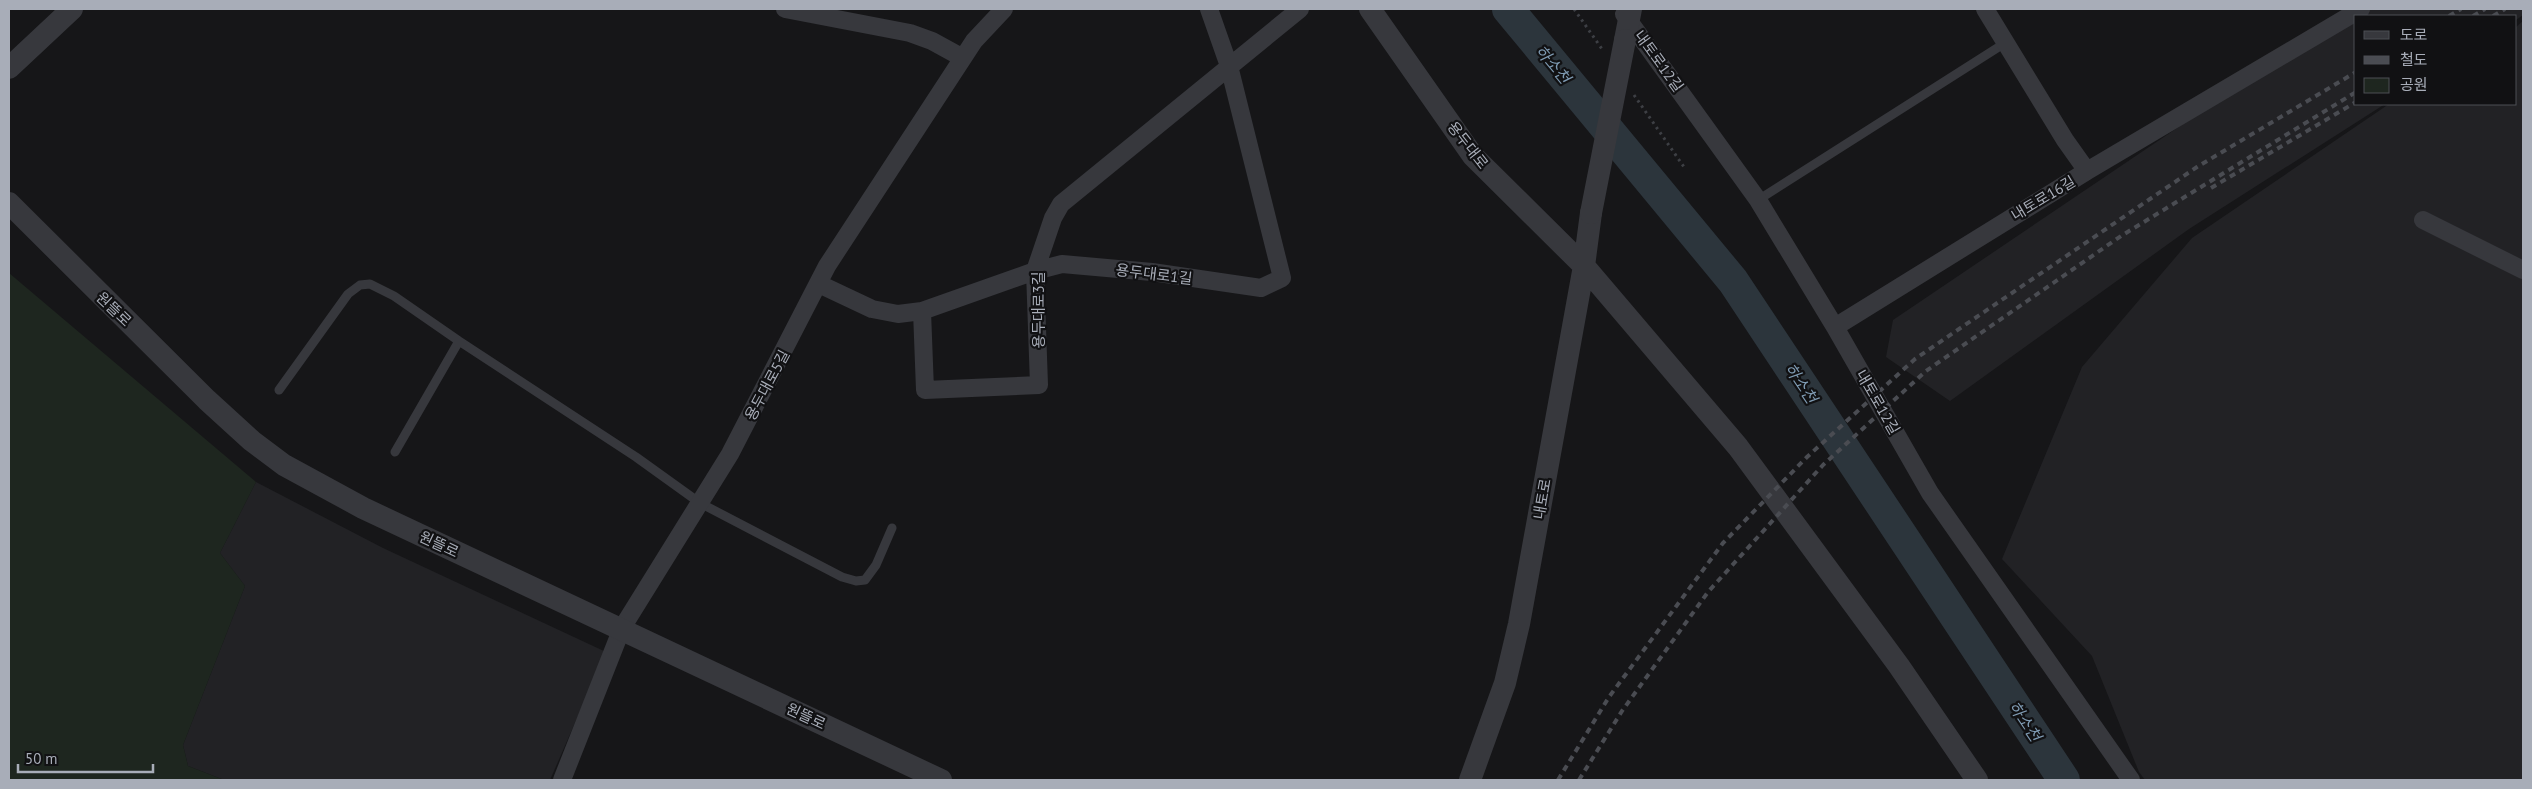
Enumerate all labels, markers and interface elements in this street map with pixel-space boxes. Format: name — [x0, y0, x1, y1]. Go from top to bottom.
legend — [2354, 15, 2517, 105]
text: 도로 — [2400, 25, 2428, 44]
street label: 내토로12길 — [1630, 26, 1688, 96]
water label: 하소천 — [1531, 41, 1576, 89]
text: 철도 — [2400, 50, 2428, 69]
text: 공원 — [2400, 75, 2428, 94]
street label: 용두대로 — [1444, 117, 1492, 173]
street label: 내토로16길 — [2007, 171, 2079, 225]
street label: 용두대로1길 — [1115, 260, 1193, 288]
street label: 용두대로3길 — [1029, 271, 1048, 349]
street label: 원뜰로 — [93, 288, 135, 330]
street label: 용두대로5길 — [740, 346, 794, 424]
water label: 하소천 — [1780, 359, 1823, 409]
street label: 내토로12길 — [1852, 366, 1904, 438]
street label: 내토로 — [1529, 477, 1555, 521]
street label: 원뜰로 — [416, 527, 462, 561]
water label: 하소천 — [2004, 697, 2047, 747]
street label: 원뜰로 — [783, 699, 829, 733]
scale bar — [18, 742, 152, 774]
text: 50 m — [25, 749, 58, 768]

